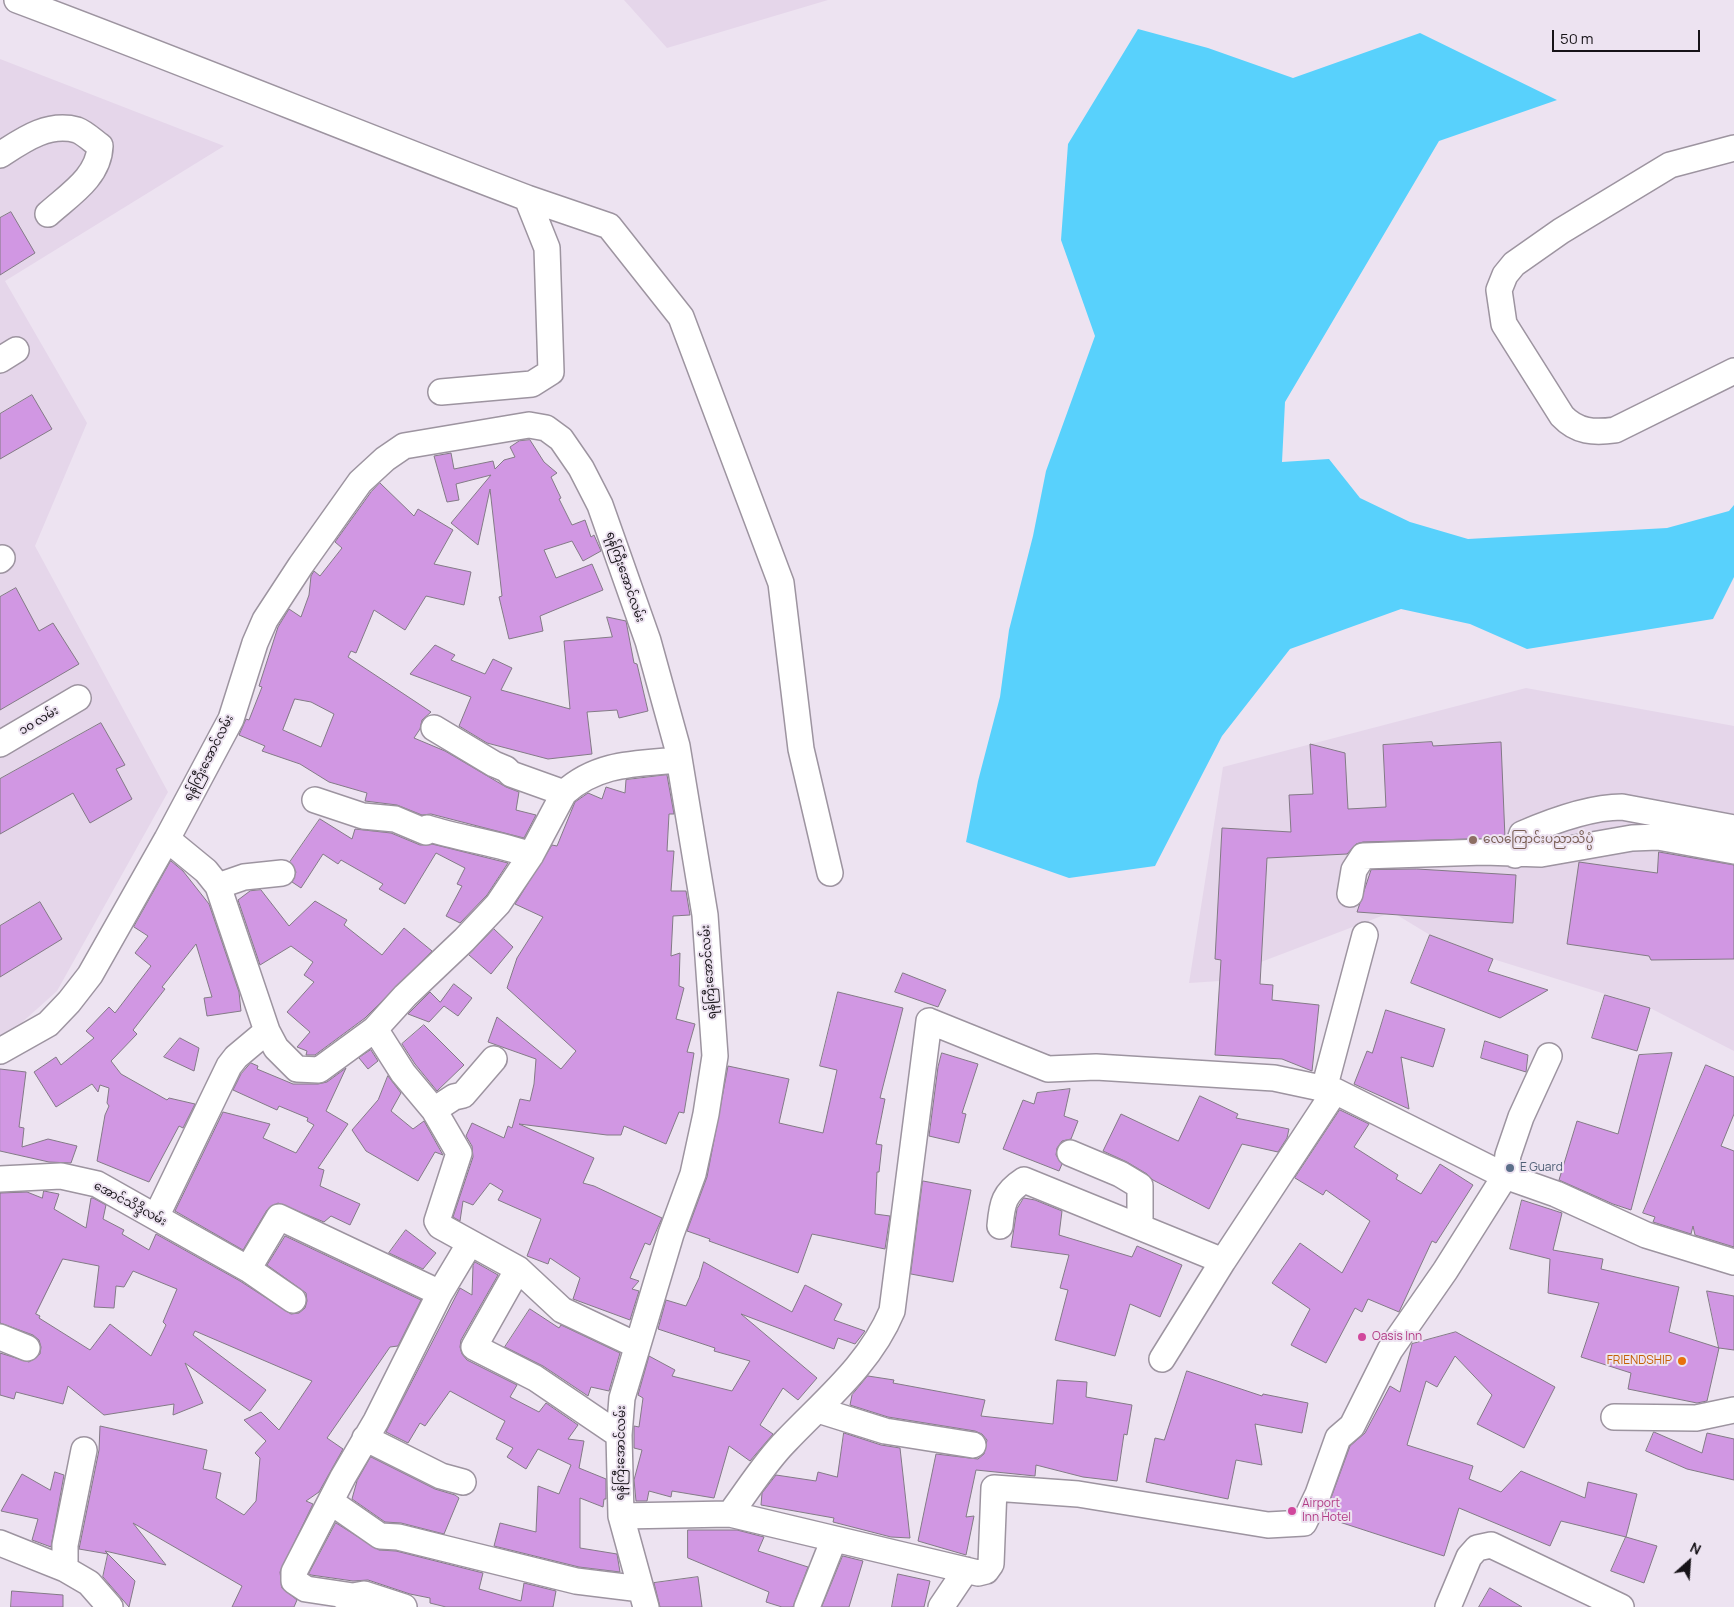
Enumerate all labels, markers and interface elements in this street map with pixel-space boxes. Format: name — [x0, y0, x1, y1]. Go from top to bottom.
scale bar — [1554, 20, 1702, 52]
text: 50 m — [1560, 28, 1594, 49]
street label: ရန်ကြီးအောင်လမ်း — [603, 530, 647, 624]
street label: ၁၀ လမ်း — [17, 704, 61, 738]
street label: ရန်ကြီးအောင်လမ်း — [181, 713, 237, 803]
place label: လေကြောင်းပညာသိပ္ပံ — [1483, 833, 1594, 847]
marker: လေကြောင်းပညာသိပ္ပံ — [1467, 834, 1479, 846]
street label: ရန်ကြီးအောင်လမ်း — [699, 924, 719, 1020]
place label: E Guard — [1520, 1161, 1563, 1175]
marker: E Guard — [1504, 1162, 1516, 1174]
street label: အောင်သိဒ္ဒိလမ်း — [91, 1179, 169, 1229]
place label: Oasis Inn — [1372, 1330, 1422, 1344]
marker: Oasis Inn — [1356, 1331, 1368, 1343]
place label: FRIENDSHIP — [1607, 1354, 1672, 1368]
marker: FRIENDSHIP — [1676, 1355, 1688, 1367]
street label: ရန်ကြီးအောင်လမ်း — [613, 1405, 629, 1501]
place label: Airport Inn Hotel — [1302, 1497, 1351, 1525]
marker: Airport Inn Hotel — [1286, 1505, 1298, 1517]
north arrow — [1664, 1537, 1714, 1587]
text: N — [1687, 1537, 1704, 1559]

